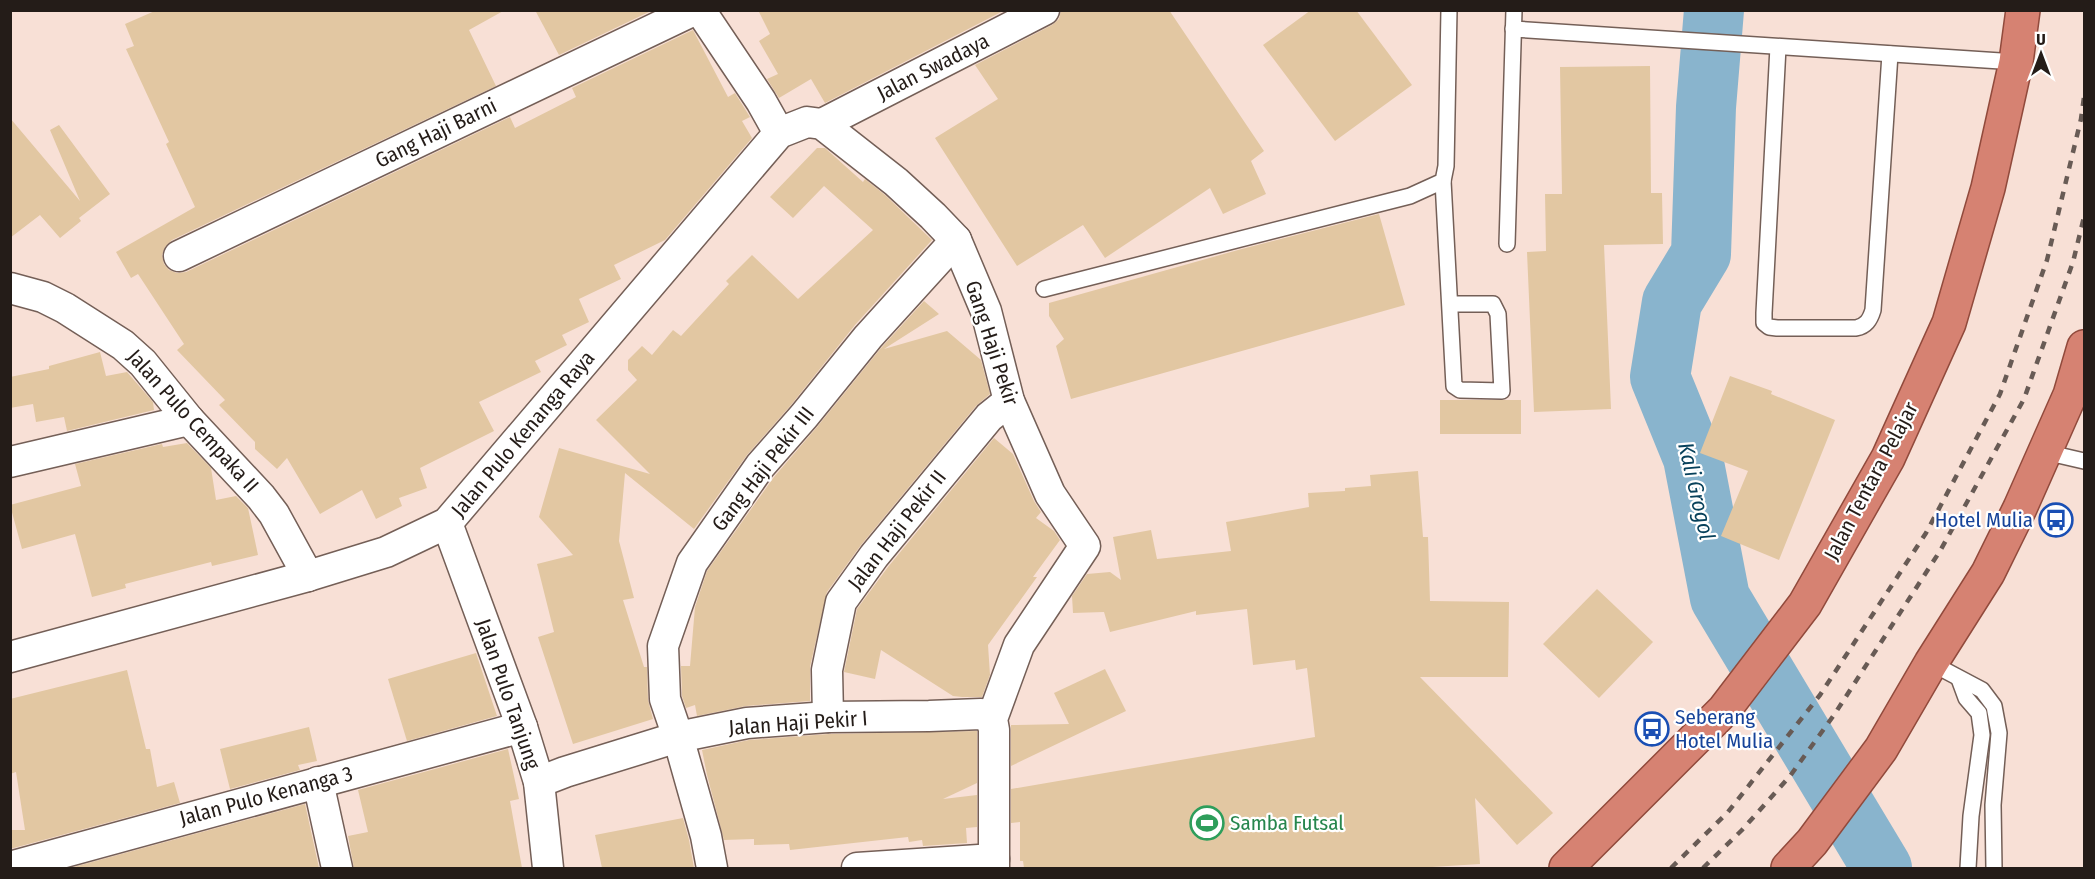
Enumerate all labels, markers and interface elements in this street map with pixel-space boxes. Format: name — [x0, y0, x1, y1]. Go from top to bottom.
north arrow — [2011, 24, 2071, 84]
street label: Jalan Swadaya — [873, 28, 993, 106]
text: U — [2036, 30, 2046, 49]
street label: Gang Haji Barni — [371, 92, 501, 174]
street label: Gang Haji Pekir — [960, 277, 1025, 409]
street label: Jalan Pulo Cempaka II — [122, 344, 264, 498]
street label: Jalan Pulo Kenanga Raya — [446, 345, 600, 523]
street label: Jalan Tentara Pelajar — [1818, 397, 1924, 565]
street label: Gang Haji Pekir III — [706, 401, 820, 537]
water label: Kali Grogol — [1672, 440, 1721, 543]
street label: Jalan Haji Pekir II — [842, 465, 952, 595]
bus stop icon: Hotel Mulia — [2038, 502, 2074, 538]
place label: Hotel Mulia — [1935, 507, 2033, 533]
street label: Jalan Pulo Tanjung — [470, 615, 546, 773]
place label: Seberang Hotel Mulia — [1675, 704, 1773, 754]
street label: Jalan Haji Pekir I — [728, 705, 868, 741]
bus stop icon: Seberang Hotel Mulia — [1634, 711, 1670, 747]
street label: Jalan Pulo Kenanga 3 — [177, 760, 355, 832]
sports icon: Samba Futsal — [1189, 805, 1225, 841]
place label: Samba Futsal — [1230, 810, 1344, 836]

